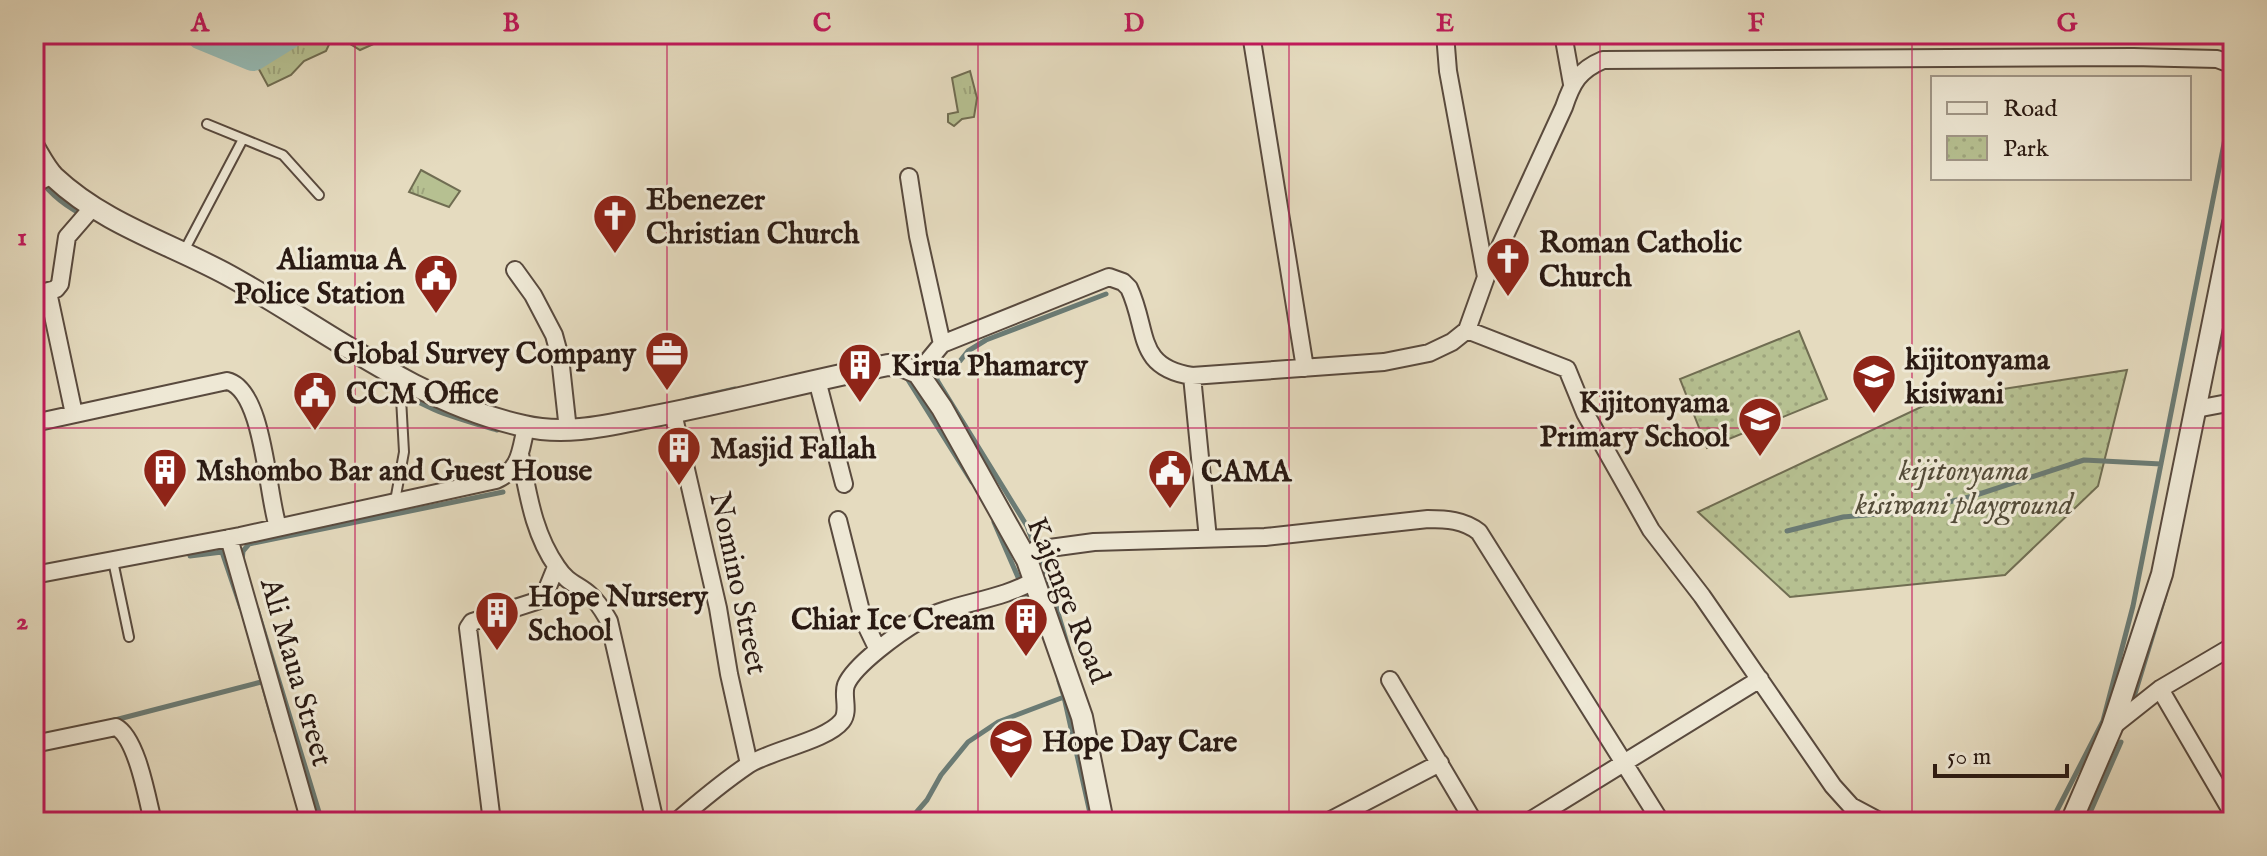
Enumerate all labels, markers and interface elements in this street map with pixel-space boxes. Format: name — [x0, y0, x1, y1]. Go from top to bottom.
text: A — [190, 7, 210, 40]
text: B — [502, 7, 520, 40]
text: C — [813, 7, 832, 40]
text: D — [1124, 7, 1145, 40]
text: E — [1436, 7, 1454, 40]
text: F — [1748, 7, 1765, 40]
text: G — [2057, 7, 2078, 40]
legend — [1931, 76, 2191, 180]
text: Road — [2003, 94, 2057, 125]
text: Park — [2003, 134, 2049, 165]
place label: Ebenezer Christian Church — [646, 182, 860, 254]
church icon: Ebenezer Christian Church — [591, 192, 639, 255]
text: 1 — [17, 221, 27, 254]
place label: Roman Catholic Church — [1539, 225, 1742, 297]
church icon: Roman Catholic Church — [1484, 235, 1532, 298]
place label: Aliamua A Police Station — [234, 242, 407, 314]
public building icon: Aliamua A Police Station — [412, 252, 460, 315]
office icon: Global Survey Company — [643, 329, 691, 392]
place label: Global Survey Company — [333, 336, 637, 374]
building icon: Kirua Phamarcy — [836, 341, 884, 404]
place label: kijitonyama kisiwani — [1904, 342, 2051, 414]
place label: Kirua Phamarcy — [891, 348, 1089, 386]
school or university icon: kijitonyama kisiwani — [1850, 352, 1898, 415]
public building icon: CCM Office — [291, 369, 339, 432]
place label: CCM Office — [346, 376, 499, 414]
place label: Kijitonyama Primary School — [1540, 385, 1730, 457]
school or university icon: Kijitonyama Primary School — [1736, 395, 1784, 458]
building icon: Masjid Fallah — [655, 424, 703, 487]
place label: Masjid Fallah — [710, 431, 877, 469]
building icon: Mshombo Bar and Guest House — [141, 446, 189, 509]
public building icon: CAMA — [1146, 447, 1194, 510]
place label: Mshombo Bar and Guest House — [196, 453, 592, 491]
park label: kijitonyama kisiwani playground — [1854, 453, 2075, 525]
place label: CAMA — [1201, 454, 1293, 492]
street label: Nomino Street — [699, 489, 775, 678]
street label: Kajenge Road — [1017, 512, 1118, 690]
street label: Ali Maua Street — [250, 573, 340, 771]
place label: Hope Nursery School — [528, 579, 709, 651]
building icon: Hope Nursery School — [473, 589, 521, 652]
building icon: Chiar Ice Cream — [1002, 595, 1050, 658]
place label: Chiar Ice Cream — [791, 602, 995, 640]
text: 2 — [16, 605, 28, 638]
school or university icon: Hope Day Care — [987, 717, 1035, 780]
place label: Hope Day Care — [1042, 724, 1238, 762]
scale bar — [1935, 728, 2067, 778]
text: 50 m — [1947, 742, 1991, 773]

